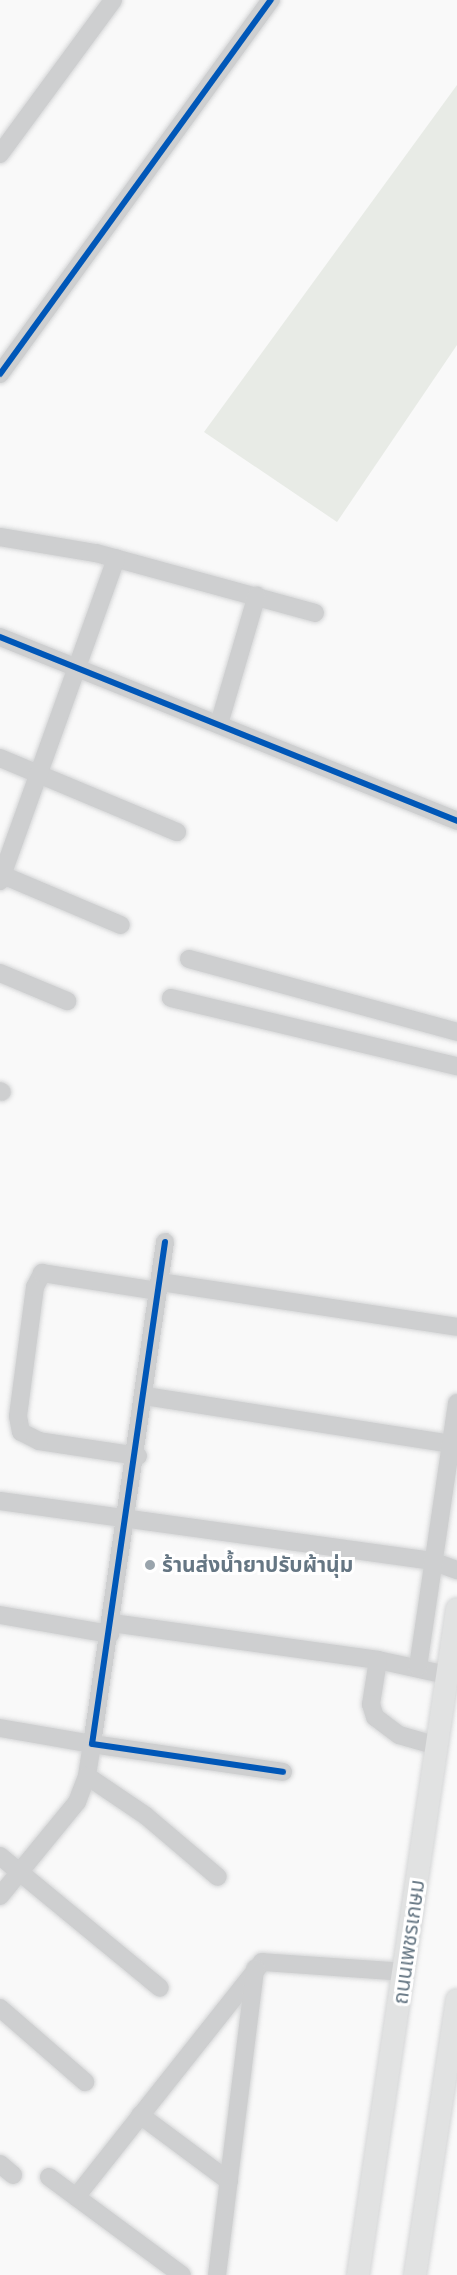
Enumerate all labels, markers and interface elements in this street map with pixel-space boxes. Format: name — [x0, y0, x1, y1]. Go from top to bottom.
place label: ร้านส่งน้ำยาปรับผ้านุ่ม — [162, 1552, 353, 1578]
marker: ร้านส่งน้ำยาปรับผ้านุ่ม — [143, 1558, 157, 1572]
street label: ถนนเพชรเกษม — [388, 1878, 430, 2006]

